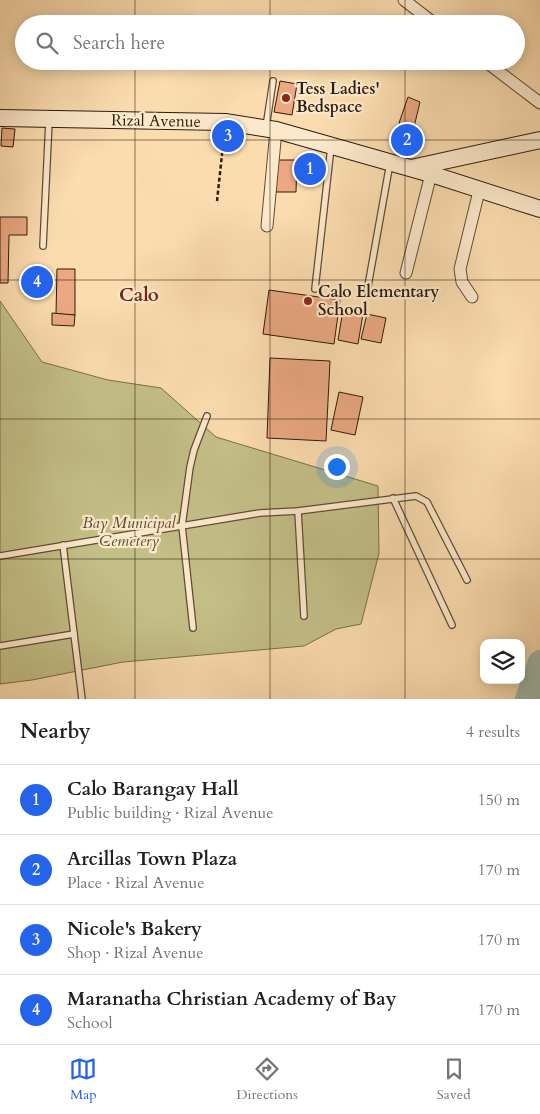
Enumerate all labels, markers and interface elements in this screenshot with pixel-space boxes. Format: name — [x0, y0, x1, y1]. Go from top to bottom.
search box — [15, 15, 525, 70]
icon: search — [33, 29, 61, 57]
text: Search here — [73, 30, 165, 56]
place label: Tess Ladies' Bedspace — [296, 78, 380, 118]
marker: Tess Ladies' Bedspace — [280, 92, 292, 104]
street label: Rizal Avenue — [111, 109, 201, 133]
pin: 3 — [212, 117, 244, 155]
pin: 2 — [391, 121, 423, 159]
pin: 1 — [294, 150, 326, 188]
pin: 4 — [21, 263, 53, 301]
place label: Calo Elementary School — [318, 281, 439, 321]
district label: Calo — [119, 282, 159, 308]
marker: Calo Elementary School — [302, 295, 314, 307]
your location — [324, 454, 350, 480]
park label: Bay Municipal Cemetery — [82, 512, 176, 552]
map controls — [480, 639, 525, 684]
button: layers — [480, 639, 525, 684]
text: Nearby — [20, 717, 91, 746]
text: 4 results — [466, 721, 520, 743]
text: Calo Barangay Hall — [67, 776, 238, 802]
text: 1 — [32, 789, 40, 811]
text: 150 m — [478, 789, 520, 811]
text: Public building · Rizal Avenue — [67, 802, 274, 824]
text: Arcillas Town Plaza — [67, 846, 237, 872]
text: 2 — [32, 859, 40, 881]
text: 170 m — [478, 859, 520, 881]
text: Place · Rizal Avenue — [67, 872, 205, 894]
text: Nicole's Bakery — [67, 916, 202, 942]
text: 3 — [32, 929, 40, 951]
text: 170 m — [478, 929, 520, 951]
text: Shop · Rizal Avenue — [67, 942, 204, 964]
text: Maranatha Christian Academy of Bay — [67, 986, 397, 1012]
text: 4 — [32, 999, 40, 1021]
text: 170 m — [478, 999, 520, 1021]
text: School — [67, 1012, 112, 1034]
tab: Map — [69, 1055, 97, 1104]
tab: Directions — [236, 1055, 298, 1104]
tab: Saved — [437, 1055, 471, 1104]

